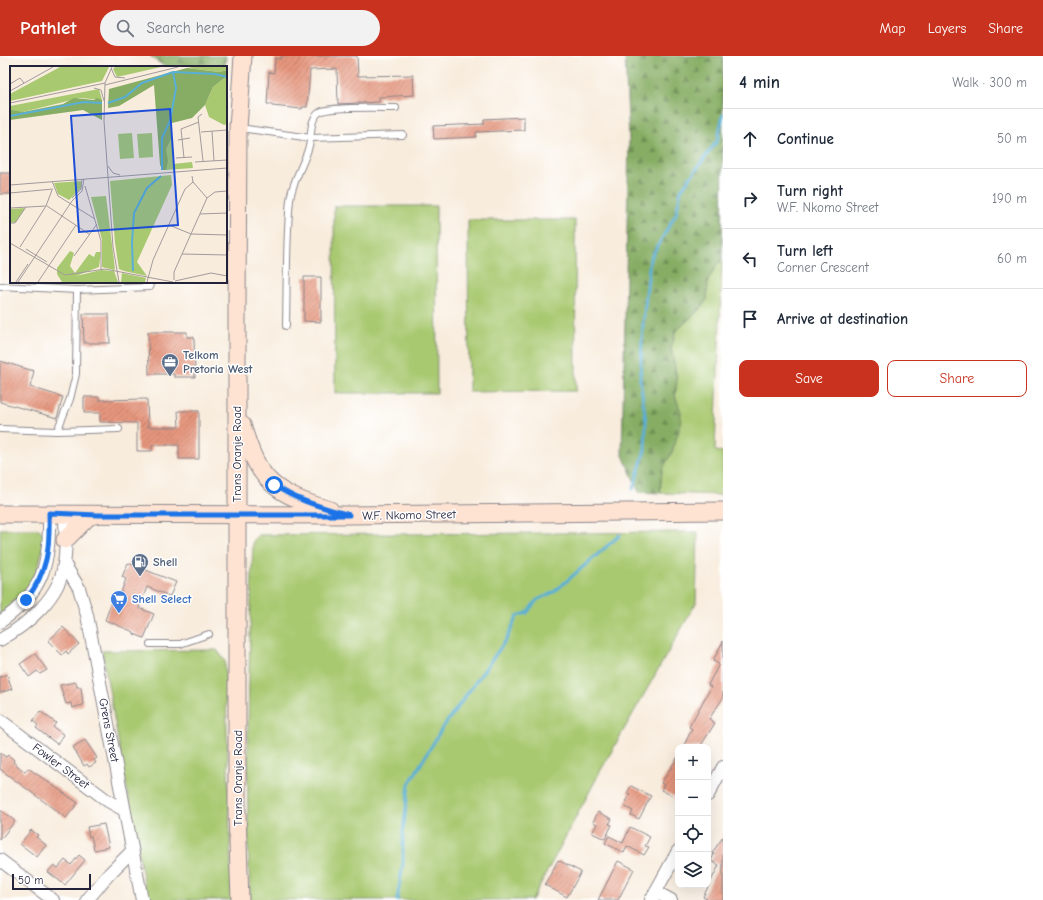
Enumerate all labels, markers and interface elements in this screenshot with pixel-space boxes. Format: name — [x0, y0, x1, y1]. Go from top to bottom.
search box — [100, 10, 380, 46]
text: Pathlet — [20, 17, 76, 39]
icon: search — [114, 17, 136, 39]
text: Search here — [146, 19, 225, 37]
text: Map — [879, 20, 906, 37]
text: Layers — [928, 20, 966, 37]
text: Share — [988, 20, 1023, 37]
inset map — [10, 66, 227, 283]
text: 4 min — [739, 73, 780, 92]
text: Walk · 300 m — [952, 75, 1027, 90]
icon: ahead — [739, 128, 761, 150]
text: Continue — [777, 130, 834, 148]
text: 50 m — [997, 131, 1027, 146]
text: Turn right — [777, 182, 843, 200]
icon: right — [739, 188, 761, 210]
text: 190 m — [992, 191, 1027, 206]
text: W.F. Nkomo Street — [777, 200, 878, 215]
text: Turn left — [777, 242, 833, 260]
icon: left — [739, 248, 761, 270]
text: 60 m — [997, 251, 1027, 266]
text: Corner Crescent — [777, 260, 869, 275]
icon: arrive — [739, 308, 761, 330]
text: Arrive at destination — [777, 310, 908, 328]
place label: Telkom Pretoria West — [183, 348, 254, 376]
office icon: Telkom Pretoria West — [160, 352, 180, 377]
button: Save — [739, 360, 879, 397]
button: Share — [887, 360, 1027, 397]
street label: Trans Oranje Road — [230, 406, 244, 502]
route start — [265, 476, 283, 494]
street label: W.F. Nkomo Street — [362, 507, 456, 523]
fuel station icon: Shell — [130, 552, 150, 577]
place label: Shell — [153, 555, 177, 569]
supermarket icon: Shell Select — [109, 589, 129, 614]
route end — [17, 591, 35, 609]
place label: Shell Select — [132, 592, 193, 606]
street label: Grens Street — [96, 697, 122, 764]
street label: Trans Oranje Road — [231, 730, 245, 826]
street label: Fowler Street — [30, 740, 92, 792]
map controls — [675, 744, 711, 888]
button: + — [675, 744, 711, 780]
button: − — [675, 780, 711, 816]
button: locate — [675, 816, 711, 852]
button: layers — [675, 852, 711, 888]
scale bar — [12, 872, 91, 891]
text: 50 m — [18, 874, 43, 887]

